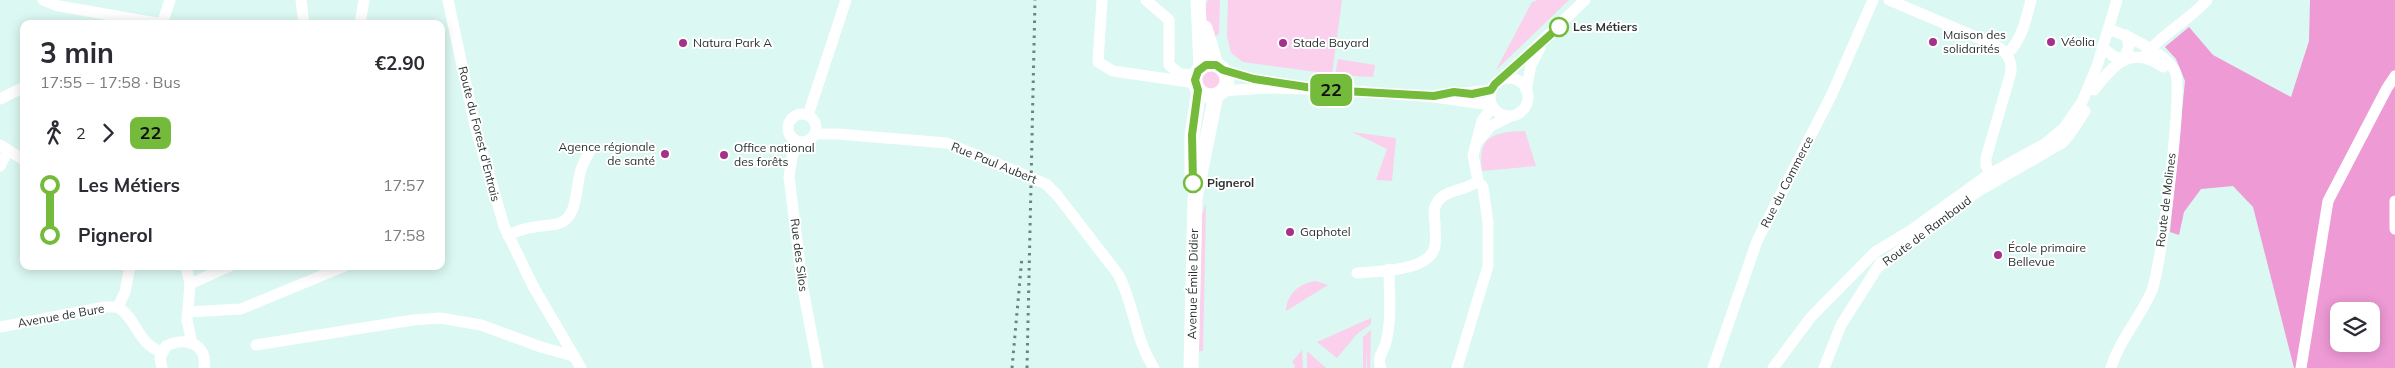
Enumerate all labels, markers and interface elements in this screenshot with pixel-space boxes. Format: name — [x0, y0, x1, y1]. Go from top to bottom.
marker: Les Métiers — [1549, 17, 1569, 37]
place label: Les Métiers — [1573, 19, 1637, 34]
place label: Maison des solidarités — [1943, 27, 2006, 56]
place label: Véolia — [2061, 34, 2095, 49]
text: 3 min — [40, 35, 114, 70]
place label: Natura Park A — [693, 35, 772, 50]
place label: Stade Bayard — [1293, 35, 1369, 50]
marker: Maison des solidarités — [1927, 36, 1939, 48]
marker: Véolia — [2045, 36, 2057, 48]
marker: Natura Park A — [677, 37, 689, 49]
marker: Stade Bayard — [1277, 37, 1289, 49]
text: €2.90 — [375, 51, 425, 75]
street label: Route du Forest d'Entrais — [455, 65, 504, 203]
text: 17:55 – 17:58 · Bus — [40, 72, 181, 92]
line badge: 22 — [1308, 74, 1354, 106]
text: 22 — [1320, 78, 1342, 101]
icon: walk — [40, 119, 68, 147]
icon: forward — [94, 119, 122, 147]
text: 22 — [140, 121, 161, 144]
text: 2 — [76, 123, 86, 143]
street label: Rue du Commerce — [1757, 133, 1816, 230]
place label: Agence régionale de santé — [559, 139, 655, 168]
street label: Rue Paul Aubert — [949, 139, 1039, 187]
place label: Office national des forêts — [734, 140, 815, 169]
marker: Agence régionale de santé — [659, 148, 671, 160]
marker: Office national des forêts — [718, 149, 730, 161]
street label: Route de Molines — [2152, 152, 2179, 248]
text: Les Métiers — [78, 173, 180, 197]
marker: Pignerol — [1183, 173, 1203, 193]
text: 17:57 — [383, 175, 425, 195]
place label: Pignerol — [1207, 175, 1254, 190]
street label: Route de Rambaud — [1879, 192, 1974, 269]
street label: Rue des Silos — [788, 217, 811, 292]
text: Pignerol — [78, 223, 153, 247]
place label: Gaphotel — [1300, 224, 1351, 239]
text: 17:58 — [383, 225, 425, 245]
marker: Gaphotel — [1284, 226, 1296, 238]
street label: Avenue Émile Didier — [1184, 228, 1201, 339]
place label: École primaire Bellevue — [2008, 240, 2086, 269]
marker: École primaire Bellevue — [1992, 249, 2004, 261]
street label: Avenue de Bure — [16, 301, 105, 331]
map controls — [2330, 302, 2380, 352]
button: layers — [2330, 302, 2380, 352]

